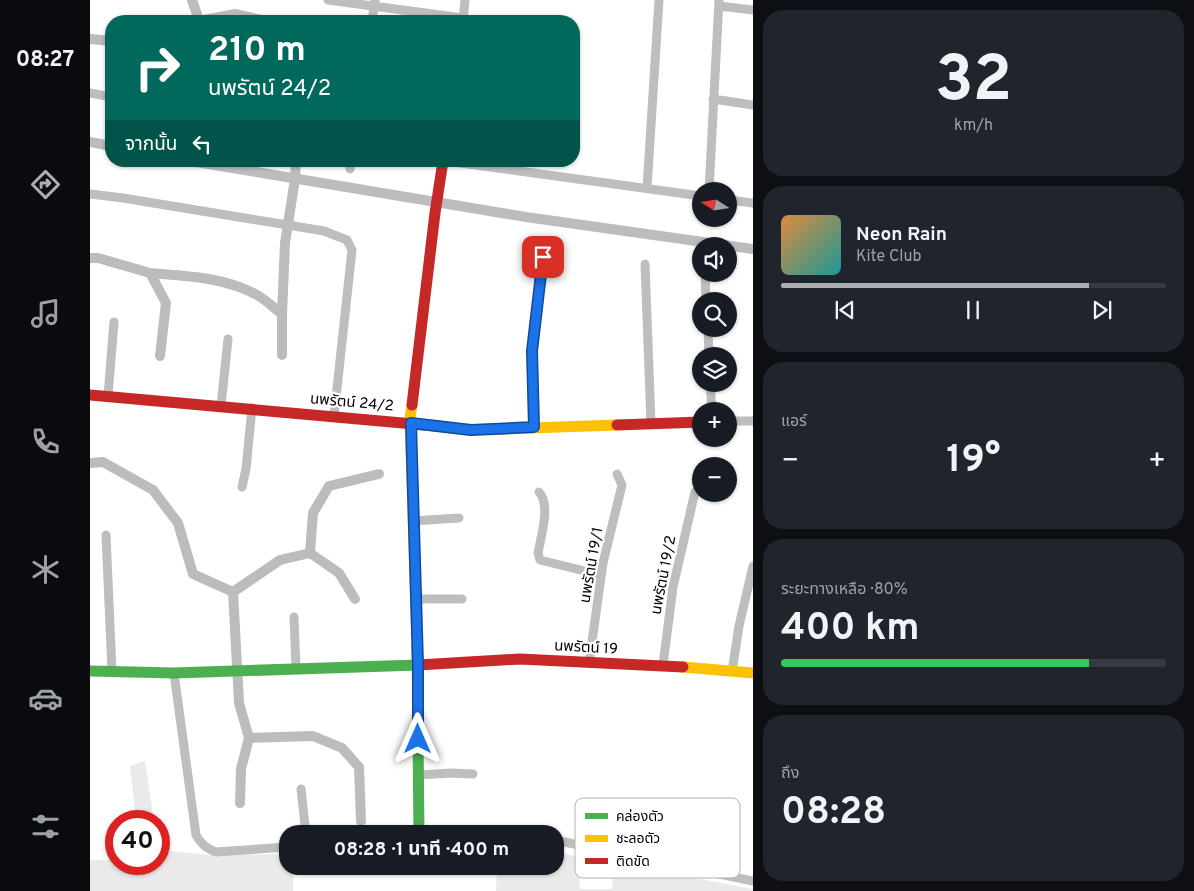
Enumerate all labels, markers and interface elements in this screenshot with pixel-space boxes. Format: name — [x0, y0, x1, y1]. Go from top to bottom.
text: 210 m — [208, 29, 306, 73]
icon: right — [125, 35, 190, 100]
text: 32 — [935, 42, 1012, 124]
text: 08:27 — [16, 47, 74, 74]
text: นพรัตน์ 24/2 — [208, 76, 331, 103]
text: km/h — [954, 116, 993, 136]
icon: left — [188, 130, 216, 158]
text: จากนั้น — [125, 133, 178, 157]
icon: directions — [28, 167, 63, 202]
north arrow — [692, 182, 738, 228]
map controls — [692, 182, 737, 502]
text: Neon Rain — [856, 223, 947, 247]
pin — [522, 236, 564, 278]
button: sound — [692, 237, 737, 282]
icon: arrive — [529, 243, 557, 271]
text: Kite Club — [856, 247, 921, 267]
button: search — [692, 292, 737, 337]
icon: music — [28, 296, 63, 331]
icon: previous — [831, 296, 859, 324]
icon: pause — [959, 296, 987, 324]
icon: next — [1088, 296, 1116, 324]
button: layers — [692, 347, 737, 392]
street label: นพรัตน์ 24/2 — [309, 390, 395, 417]
button: + — [692, 402, 737, 447]
text: แอร์ — [781, 412, 807, 432]
icon: phone — [28, 424, 63, 459]
text: 19° — [946, 437, 1001, 486]
text: − — [781, 444, 799, 480]
text: + — [1148, 444, 1166, 480]
button: − — [692, 457, 737, 502]
street label: นพรัตน์ 19/1 — [576, 526, 608, 605]
street label: นพรัตน์ 19/2 — [647, 534, 681, 617]
icon: climate — [28, 552, 63, 587]
text: ระยะทางเหลือ · 80% — [781, 580, 908, 600]
text: 400 km — [781, 605, 920, 654]
street label: นพรัตน์ 19 — [554, 637, 618, 660]
icon: car — [28, 681, 63, 716]
position arrow — [391, 712, 443, 764]
text: ถึง — [781, 764, 799, 784]
text: 08:28 — [781, 789, 886, 838]
legend — [575, 798, 740, 878]
text: คล่องตัว — [616, 808, 664, 826]
icon: filters — [28, 809, 63, 844]
speed limit sign: 40 — [105, 810, 170, 875]
text: ชะลอตัว — [616, 831, 660, 848]
text: 08:28 · 1 นาที · 400 m — [334, 838, 509, 862]
text: ติดขัด — [616, 854, 650, 871]

